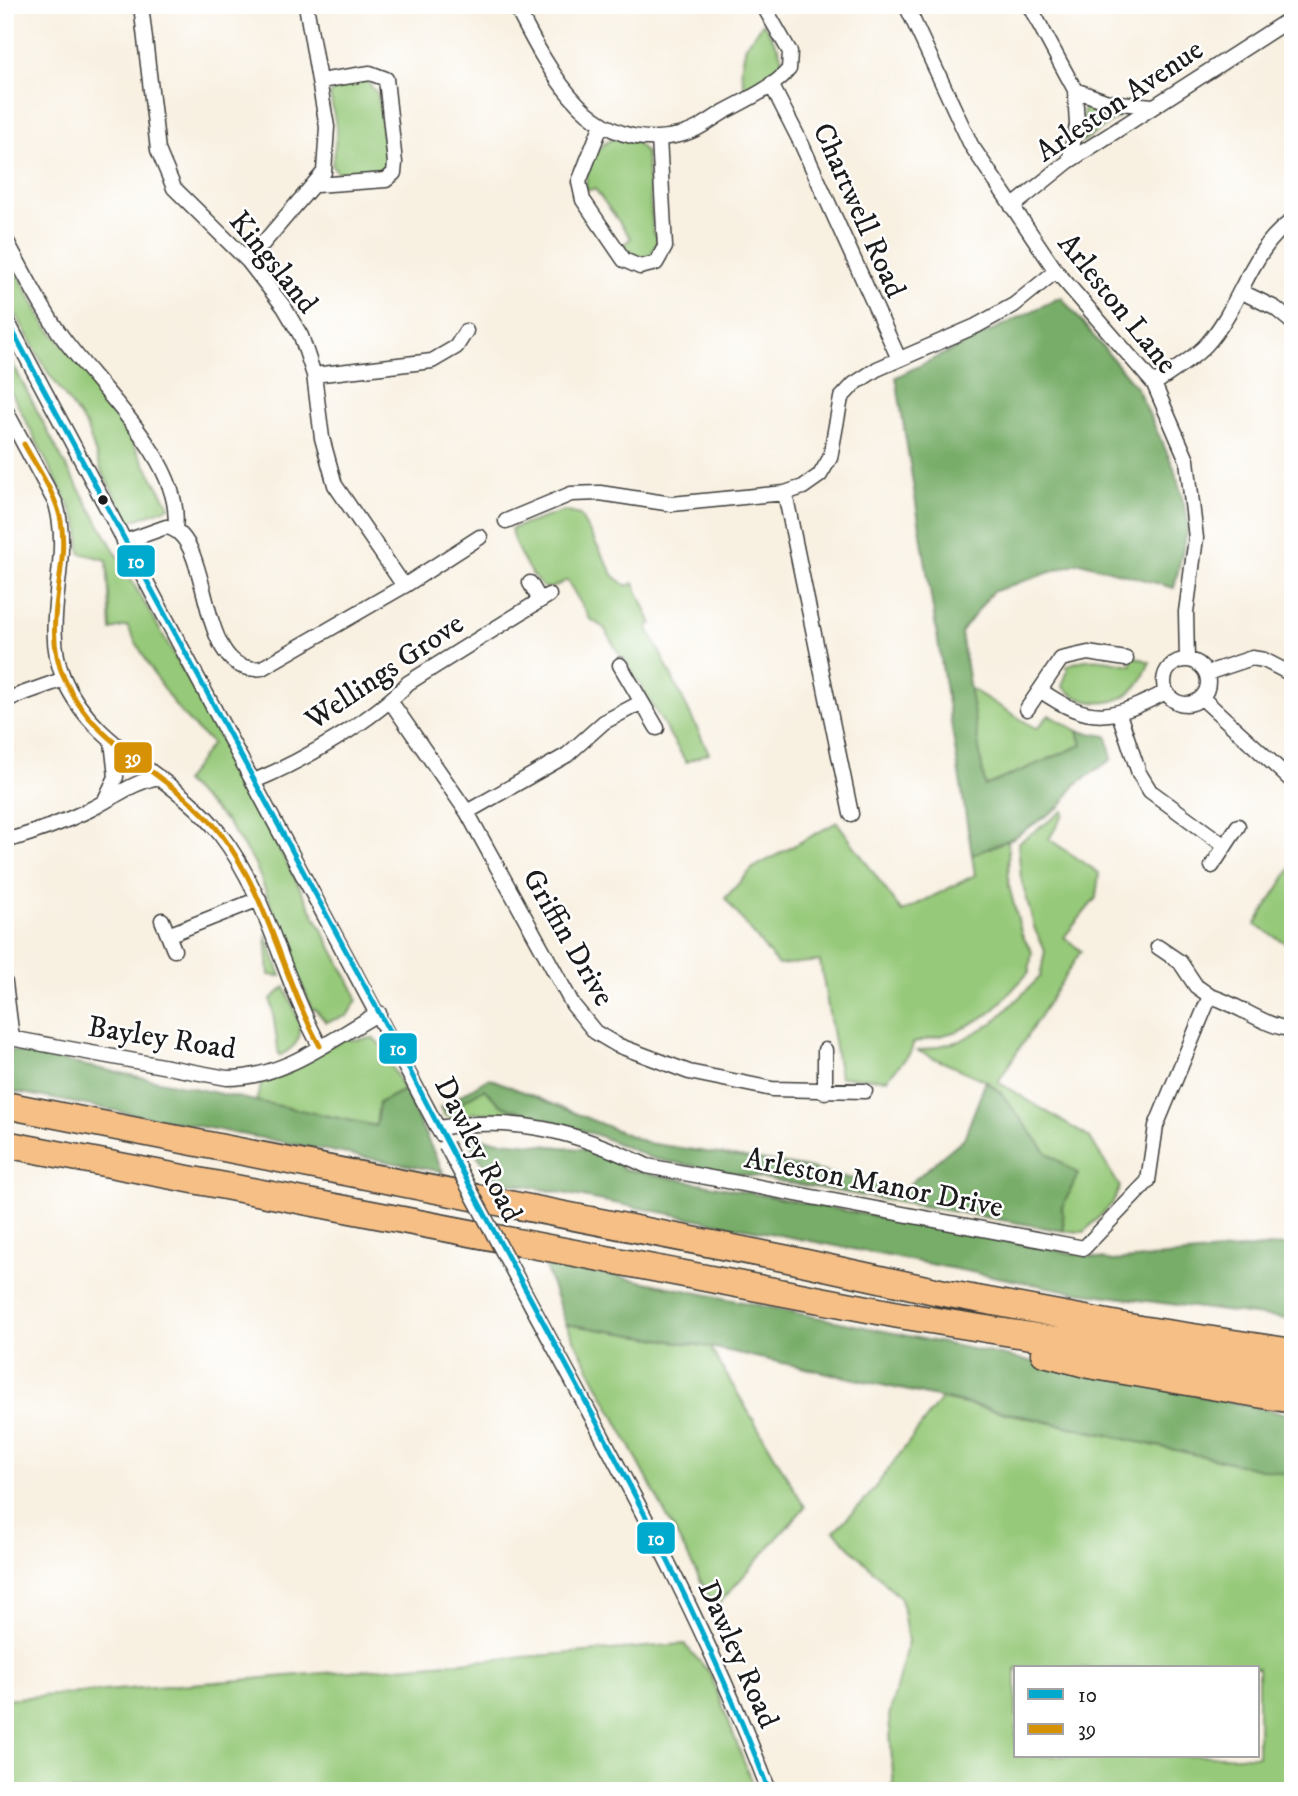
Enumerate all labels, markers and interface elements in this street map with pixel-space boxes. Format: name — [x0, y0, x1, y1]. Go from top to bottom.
street label: Arleston Avenue — [1029, 32, 1211, 171]
street label: Chartwell Road — [804, 118, 914, 304]
street label: Kingsland — [220, 204, 325, 322]
street label: Arleston Lane — [1049, 226, 1185, 382]
unlabelled marker — [96, 493, 110, 507]
line badge: 10 — [116, 544, 156, 578]
text: 10 — [127, 551, 145, 574]
street label: Wellings Grove — [298, 606, 471, 739]
line badge: 39 — [113, 741, 153, 774]
text: 39 — [125, 747, 141, 770]
street label: Griffin Drive — [514, 863, 622, 1013]
street label: Bayley Road — [85, 1009, 238, 1068]
line badge: 10 — [378, 1032, 418, 1065]
text: 10 — [389, 1038, 407, 1061]
street label: Dawley Road — [425, 1071, 530, 1228]
street label: Arleston Manor Drive — [741, 1140, 1006, 1227]
line badge: 10 — [636, 1521, 676, 1555]
text: 10 — [647, 1528, 665, 1551]
street label: Dawley Road — [689, 1575, 787, 1734]
legend — [1014, 1666, 1260, 1758]
text: 10 — [1078, 1683, 1097, 1709]
text: 39 — [1078, 1717, 1096, 1743]

